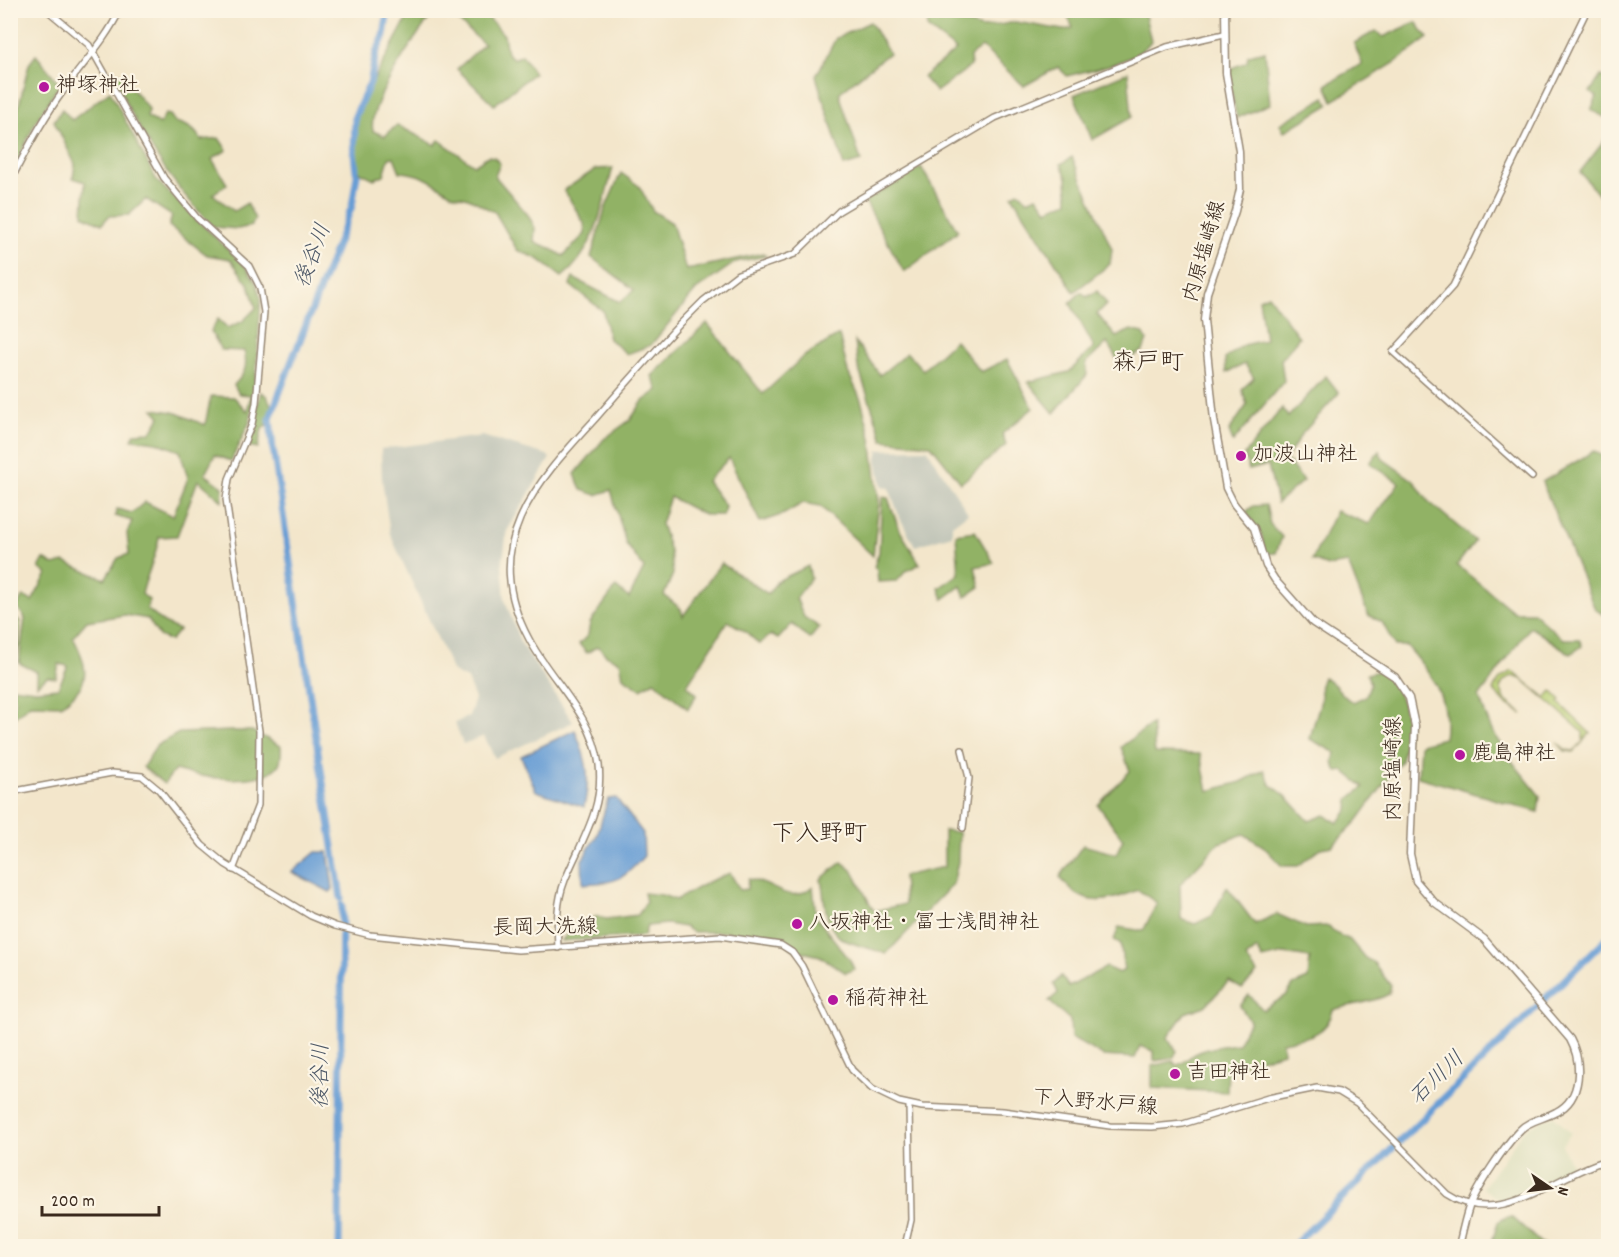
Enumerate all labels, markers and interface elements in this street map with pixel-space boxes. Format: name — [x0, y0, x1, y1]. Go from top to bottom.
place label: 神塚神社 — [56, 72, 140, 102]
marker: 神塚神社 — [37, 80, 51, 94]
street label: 内原塩崎線 — [1177, 197, 1235, 307]
water label: 後谷川 — [288, 220, 340, 292]
district label: 森戸町 — [1112, 347, 1184, 381]
place label: 加波山神社 — [1253, 441, 1358, 471]
marker: 加波山神社 — [1234, 449, 1248, 463]
street label: 内原塩崎線 — [1380, 717, 1410, 822]
place label: 鹿島神社 — [1472, 740, 1556, 770]
marker: 鹿島神社 — [1453, 748, 1467, 762]
district label: 下入野町 — [771, 818, 867, 852]
place label: 八坂神社・冨士浅間神社 — [809, 909, 1040, 939]
street label: 長岡大洗線 — [492, 913, 598, 945]
marker: 八坂神社・冨士浅間神社 — [790, 917, 804, 931]
place label: 稲荷神社 — [845, 985, 929, 1015]
marker: 稲荷神社 — [826, 993, 840, 1007]
water label: 後谷川 — [306, 1043, 338, 1109]
water label: 石川川 — [1403, 1045, 1473, 1113]
place label: 吉田神社 — [1187, 1059, 1271, 1089]
marker: 吉田神社 — [1168, 1067, 1182, 1081]
street label: 下入野水戸線 — [1031, 1084, 1159, 1124]
north arrow — [1520, 1158, 1580, 1218]
scale bar — [42, 1179, 159, 1217]
text: N — [1550, 1184, 1574, 1198]
text: 200 m — [51, 1190, 95, 1215]

